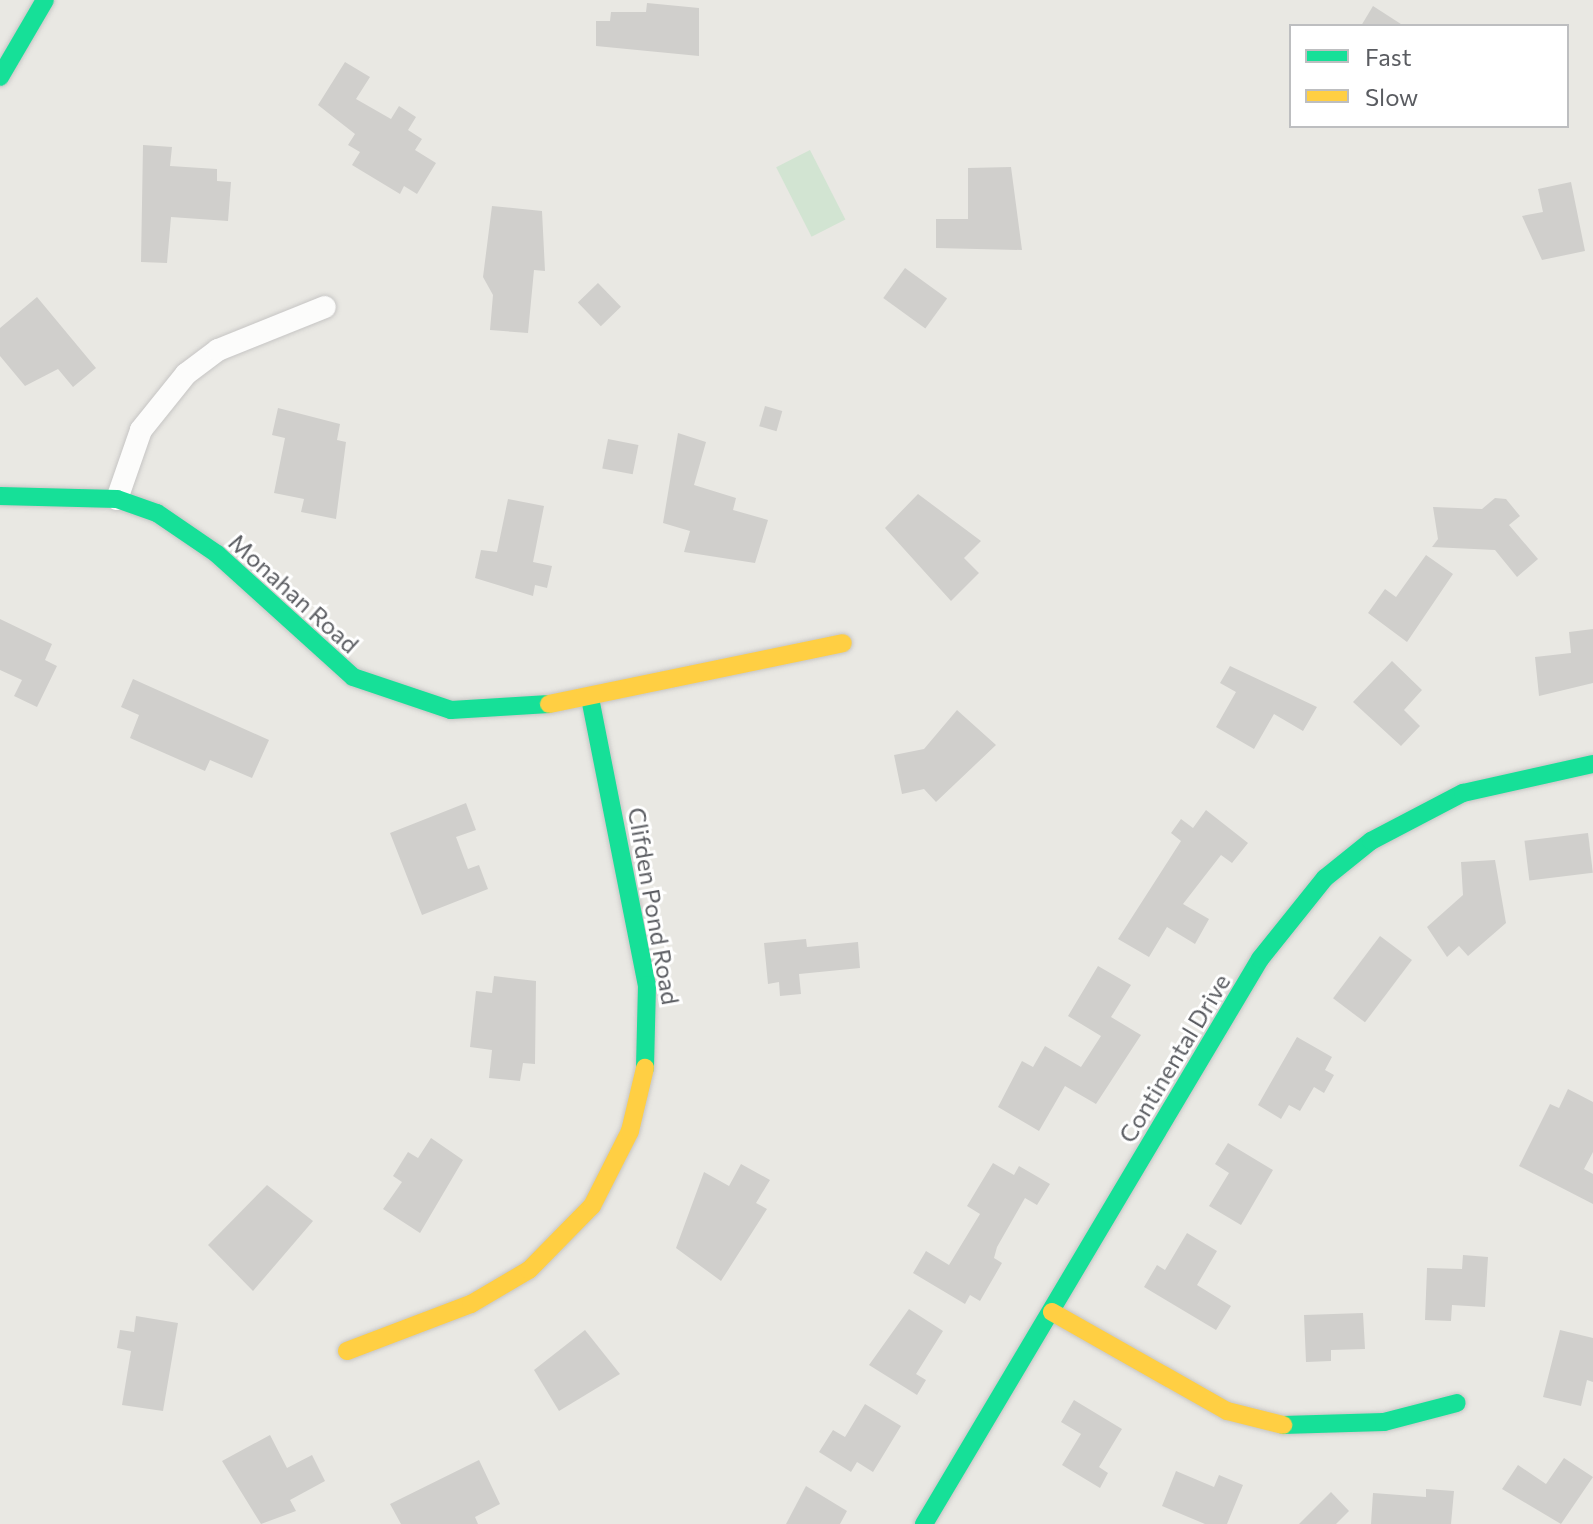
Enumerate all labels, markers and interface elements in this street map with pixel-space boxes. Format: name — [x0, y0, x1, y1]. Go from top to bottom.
legend — [1289, 24, 1569, 128]
text: Fast — [1365, 42, 1412, 71]
text: Slow — [1365, 82, 1418, 111]
street label: Monahan Road — [223, 527, 365, 659]
street label: Clifden Pond Road — [622, 805, 686, 1007]
street label: Continental Drive — [1112, 968, 1236, 1148]

